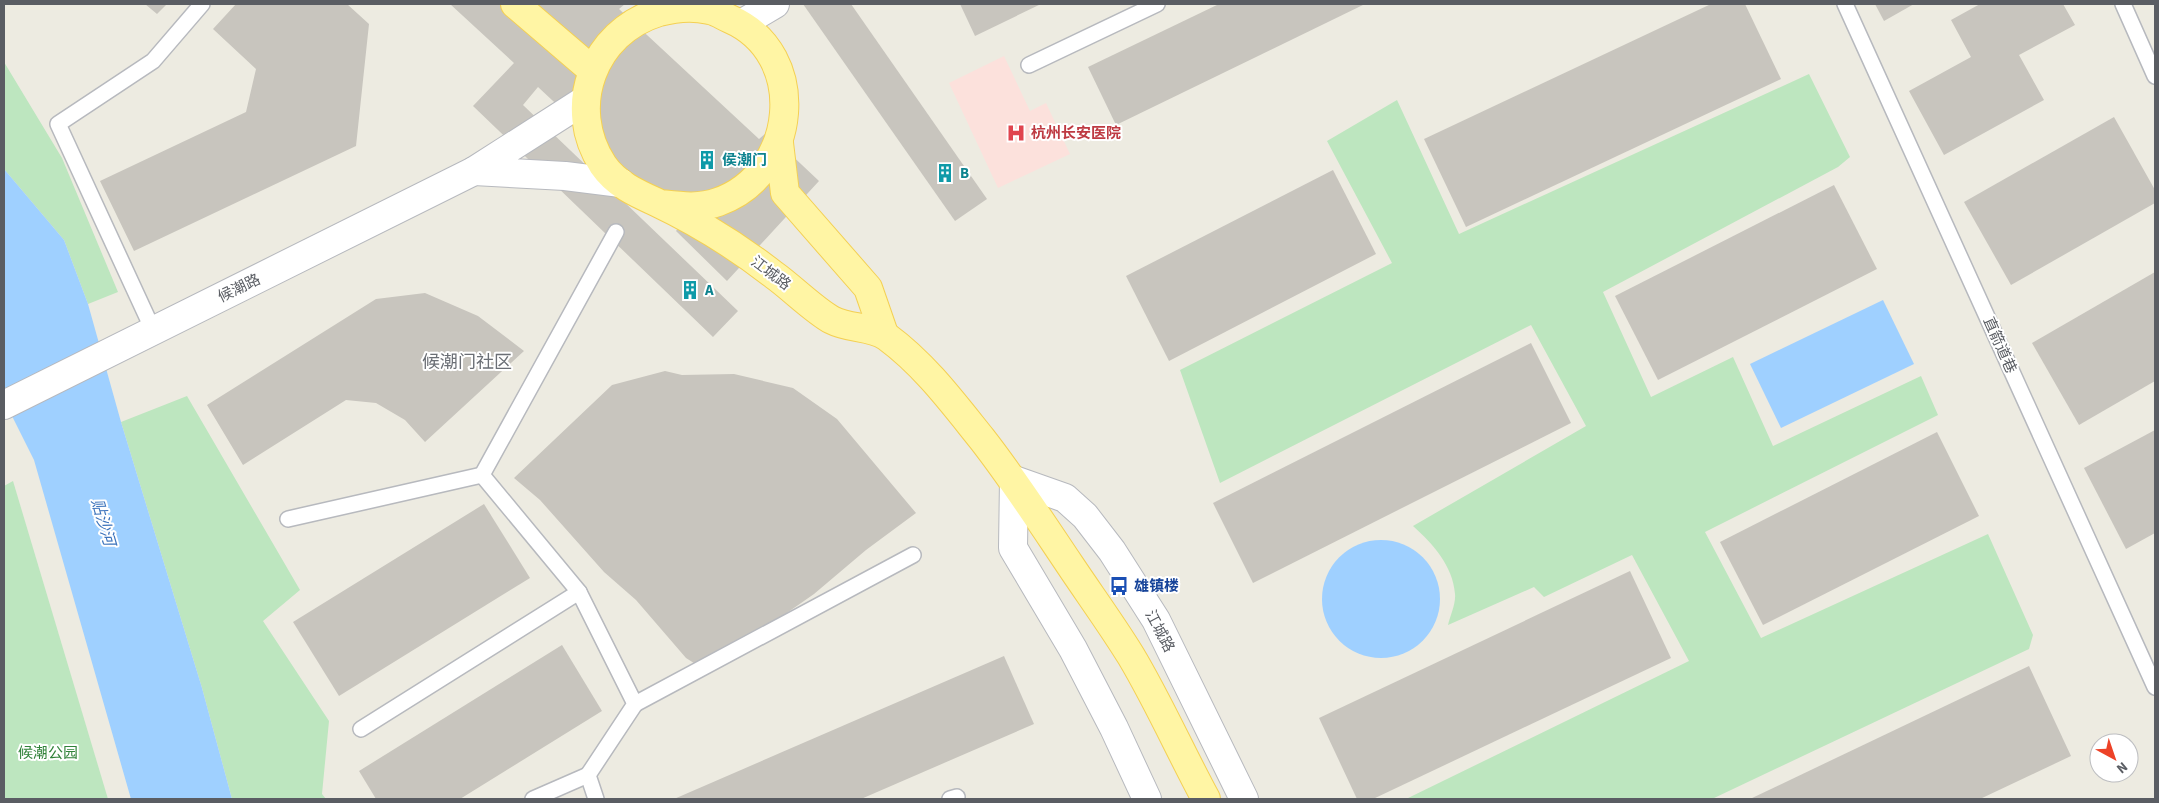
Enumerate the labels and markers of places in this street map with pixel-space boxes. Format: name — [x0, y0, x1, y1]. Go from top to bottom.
hospital icon: 杭州长安医院 — [1005, 122, 1027, 144]
place label: 杭州长安医院 — [1031, 123, 1121, 144]
building icon: 侯潮门 — [696, 149, 718, 171]
place label: 侯潮门 — [722, 150, 767, 171]
building icon: B — [934, 162, 956, 184]
place label: B — [960, 163, 969, 184]
building icon: A — [679, 279, 701, 301]
place label: A — [704, 280, 714, 301]
bus stop icon: 雄镇楼 — [1108, 575, 1130, 597]
place label: 雄镇楼 — [1134, 576, 1179, 597]

